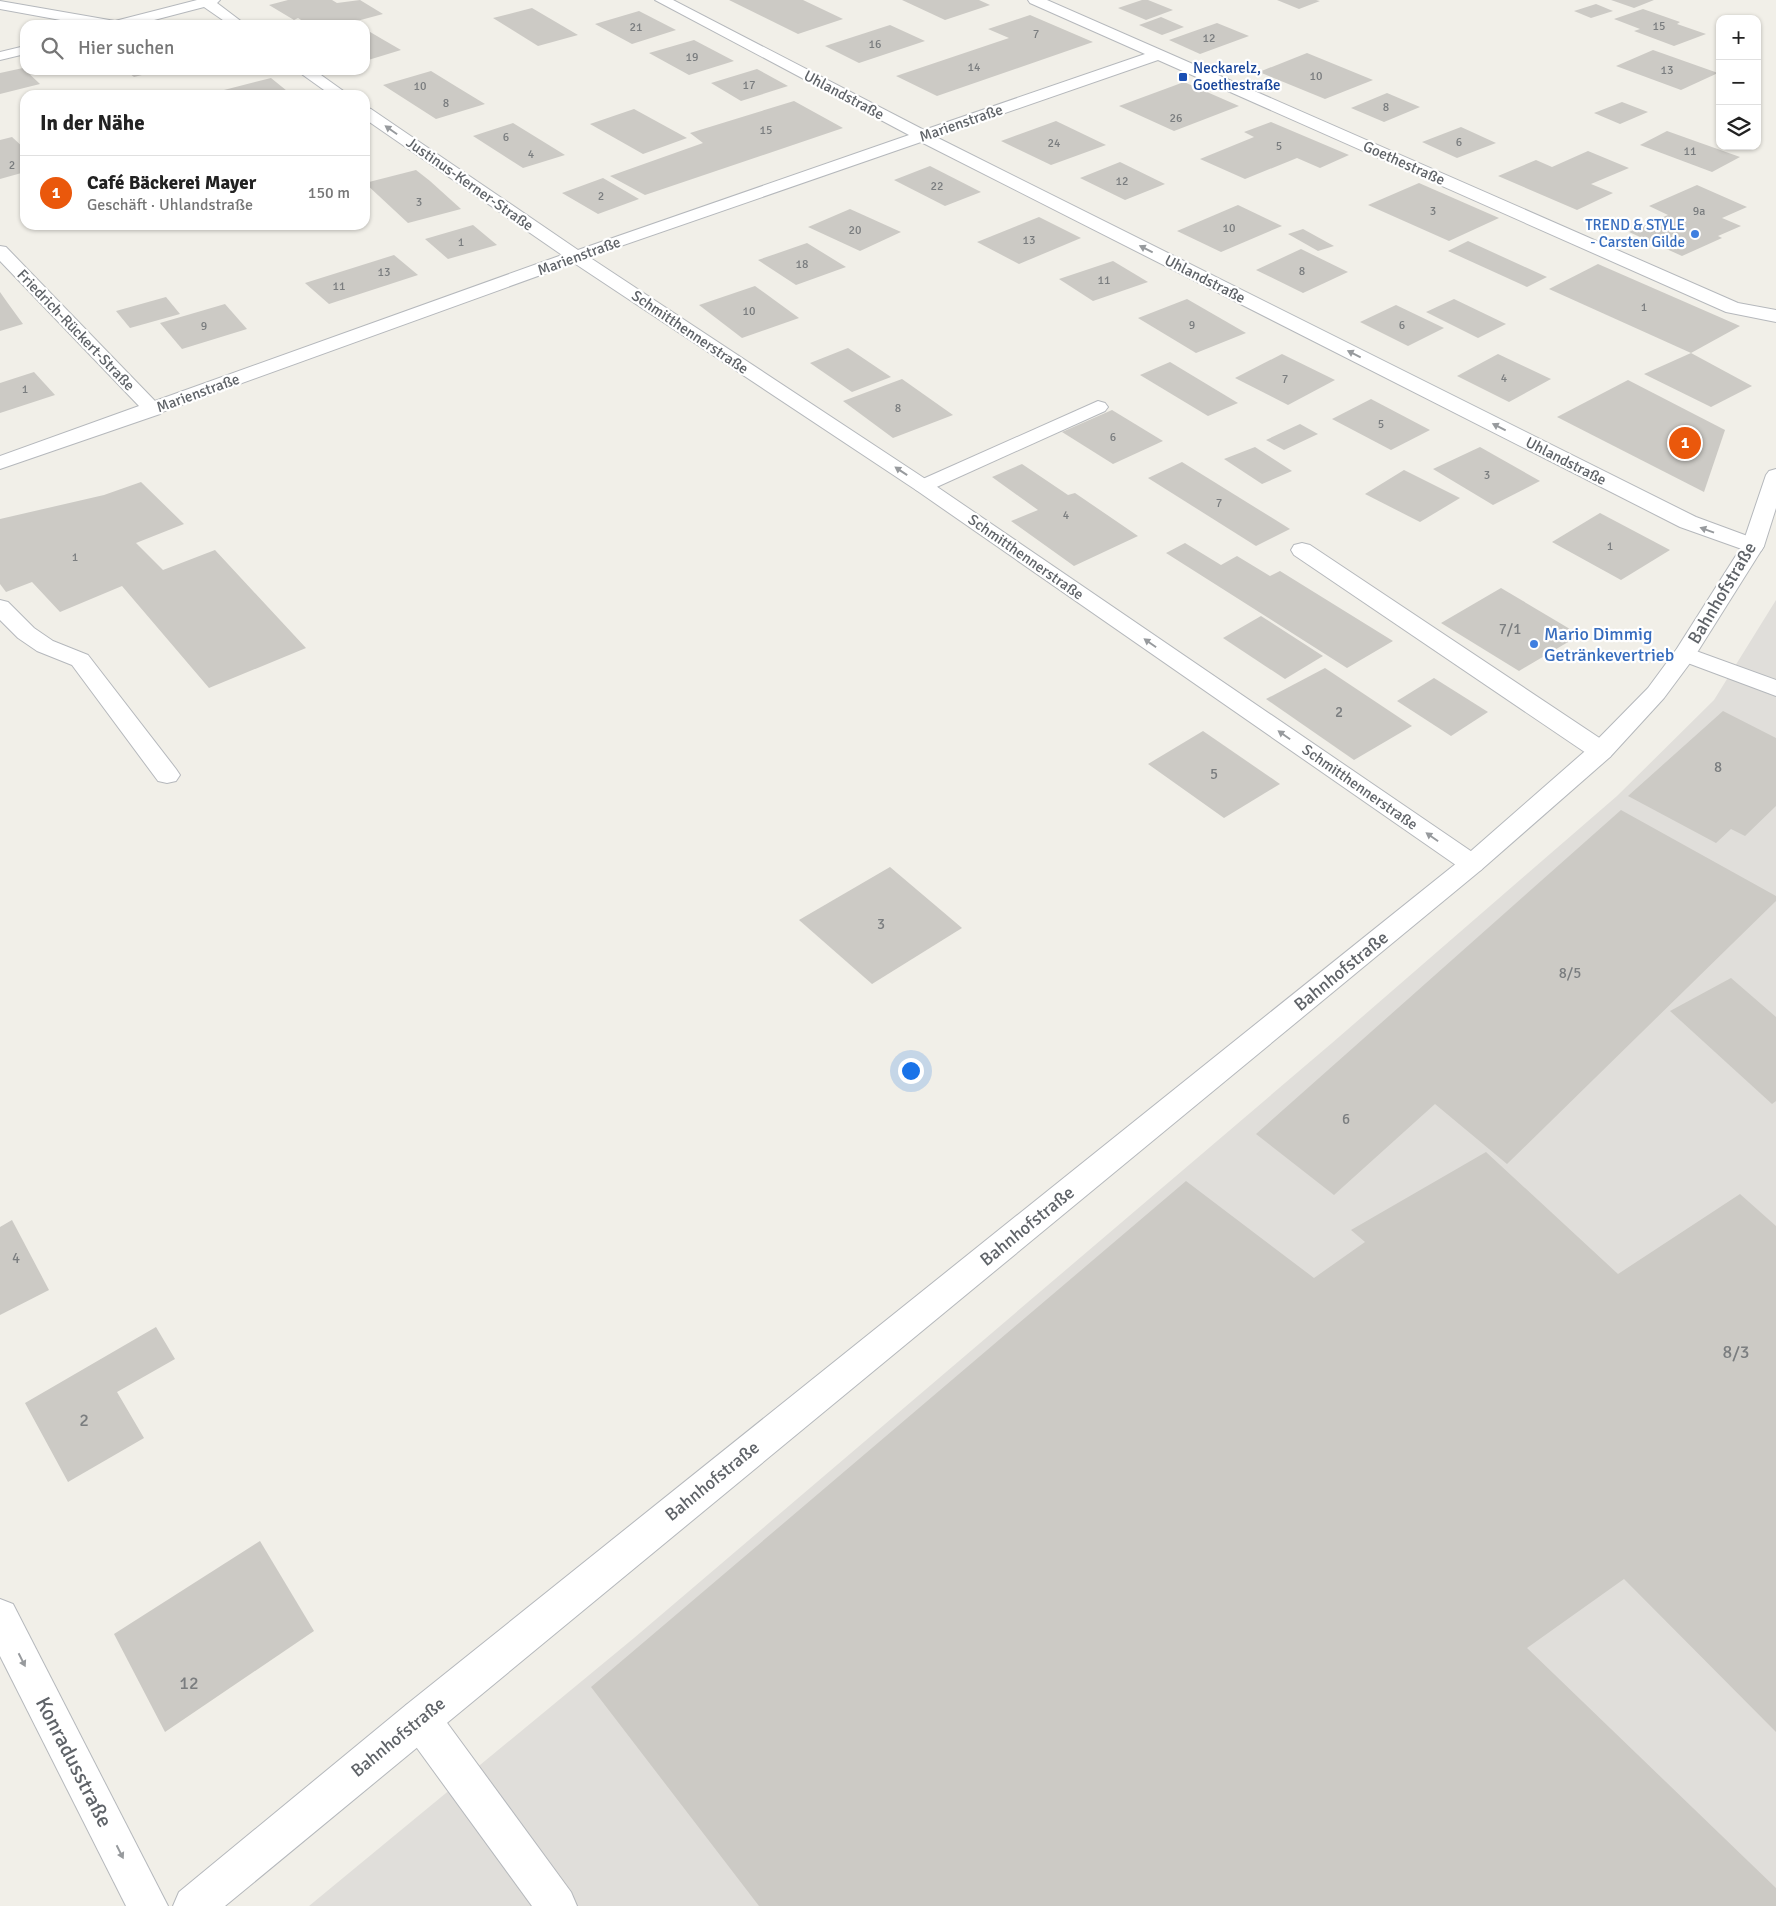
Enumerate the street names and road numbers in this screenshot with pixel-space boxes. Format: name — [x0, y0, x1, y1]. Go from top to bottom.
street label: Uhlandstraße — [801, 66, 887, 124]
street label: Marienstraße — [917, 100, 1005, 146]
street label: Justinus-Kerner-Straße — [403, 133, 537, 235]
street label: Goethestraße — [1360, 137, 1448, 189]
street label: Marienstraße — [535, 233, 623, 279]
street label: Uhlandstraße — [1162, 251, 1248, 307]
street label: Friedrich-Rückert-Straße — [13, 266, 139, 394]
street label: Schmitthennerstraße — [628, 286, 752, 378]
street label: Marienstraße — [154, 370, 242, 416]
street label: Uhlandstraße — [1523, 433, 1609, 489]
street label: Schmitthennerstraße — [965, 510, 1087, 604]
street label: Bahnhofstraße — [1683, 538, 1761, 648]
street label: Schmitthennerstraße — [1299, 740, 1421, 834]
street label: Bahnhofstraße — [1289, 926, 1393, 1016]
street label: Bahnhofstraße — [975, 1181, 1079, 1271]
street label: Bahnhofstraße — [660, 1436, 764, 1526]
street label: Konradusstraße — [30, 1692, 118, 1832]
street label: Bahnhofstraße — [346, 1692, 450, 1782]

